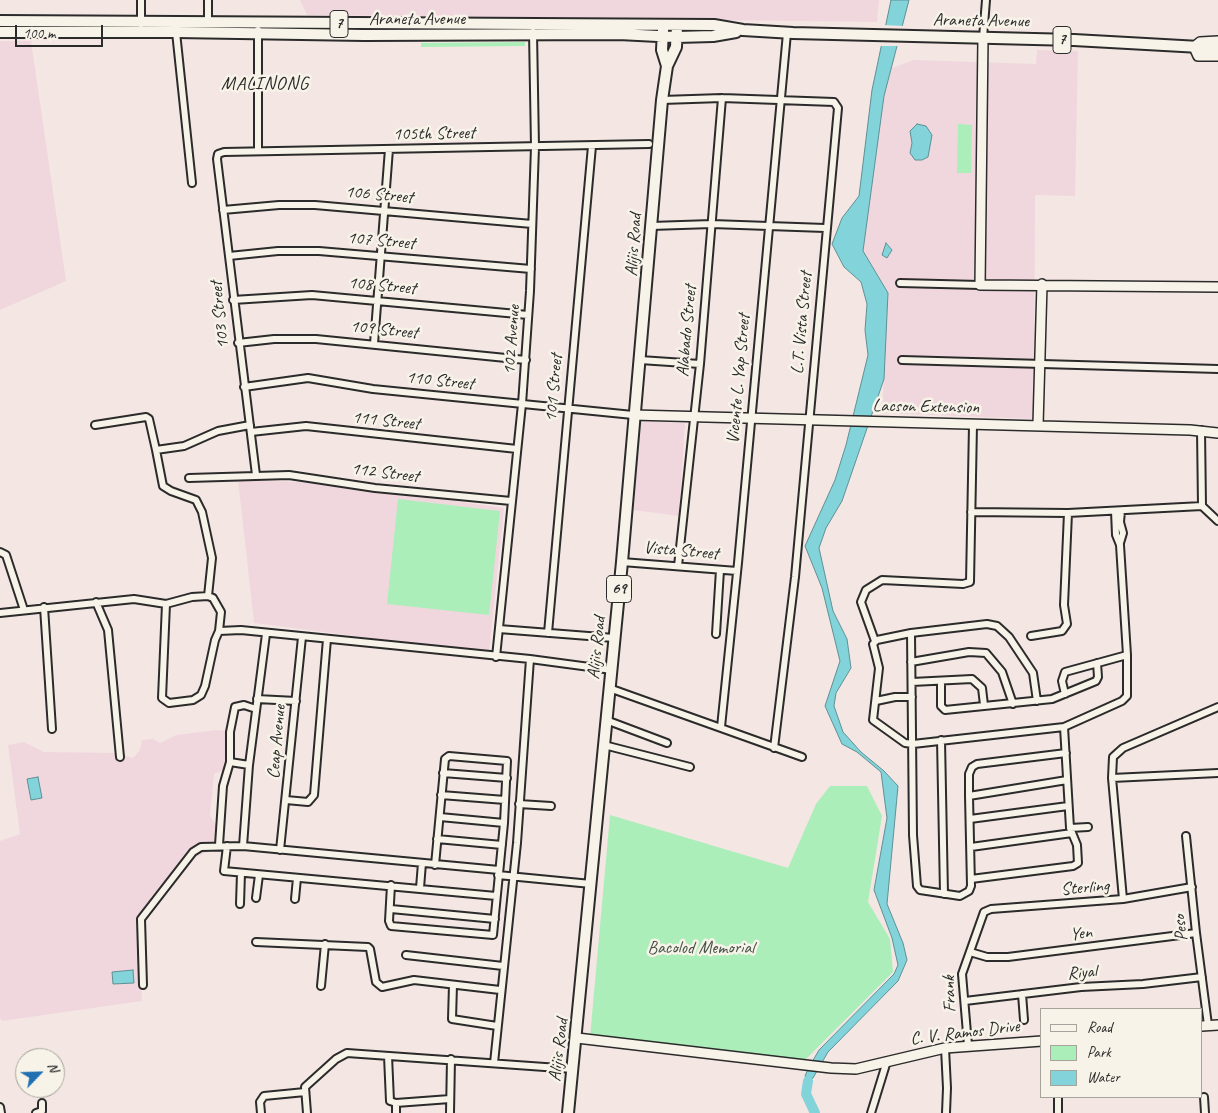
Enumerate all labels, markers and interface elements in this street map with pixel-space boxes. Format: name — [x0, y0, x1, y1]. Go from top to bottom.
street label: Araneta Avenue — [369, 8, 465, 30]
street label: Araneta Avenue — [933, 9, 1029, 33]
road number: 7 — [330, 10, 348, 38]
scale bar — [18, 15, 105, 47]
text: 100 m — [23, 24, 55, 43]
road number: 7 — [1053, 26, 1071, 54]
district label: MALINONG — [220, 73, 310, 95]
street label: 105th Street — [393, 122, 475, 146]
street label: 106 Street — [344, 181, 414, 209]
street label: Alijis Road — [621, 213, 647, 277]
street label: 107 Street — [346, 227, 416, 255]
street label: L.T. Vista Street — [787, 271, 817, 375]
street label: 108 Street — [347, 272, 417, 300]
street label: 103 Street — [206, 280, 234, 350]
street label: Alabado Street — [672, 284, 702, 378]
street label: 102 Avenue — [499, 304, 525, 376]
street label: Vicente L. Yap Street — [723, 313, 755, 445]
street label: 109 Street — [349, 316, 419, 344]
street label: 101 Street — [540, 353, 568, 423]
street label: 110 Street — [405, 367, 475, 395]
street label: Lacson Extension — [873, 395, 979, 419]
street label: 111 Street — [351, 407, 421, 435]
street label: 112 Street — [350, 458, 420, 488]
street label: Vista Street — [643, 537, 719, 565]
road number: 69 — [606, 576, 632, 602]
street label: Alijis Road — [583, 615, 611, 681]
street label: Ceap Avenue — [263, 704, 291, 780]
street label: Sterling — [1060, 875, 1110, 901]
street label: Peso — [1169, 914, 1193, 942]
street label: Yen — [1069, 922, 1093, 946]
park label: Bacolod Memorial — [648, 937, 754, 959]
street label: Riyal — [1066, 961, 1098, 985]
street label: Frank — [939, 975, 961, 1013]
legend — [1040, 1008, 1203, 1098]
street label: C. V. Ramos Drive — [909, 1016, 1021, 1050]
street label: Alijis Road — [544, 1017, 574, 1083]
text: Road — [1087, 1018, 1112, 1037]
text: Park — [1087, 1043, 1111, 1062]
north arrow — [15, 1048, 65, 1098]
text: N — [44, 1060, 63, 1075]
text: Water — [1087, 1068, 1120, 1087]

